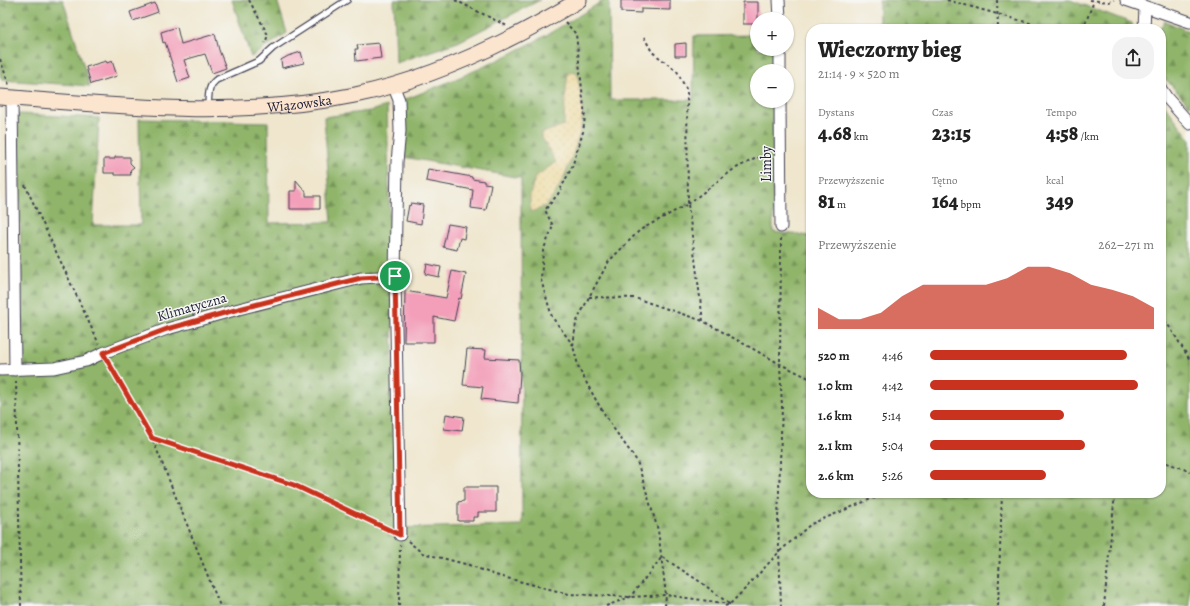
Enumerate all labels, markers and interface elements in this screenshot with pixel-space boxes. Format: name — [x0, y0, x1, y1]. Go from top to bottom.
map controls — [750, 12, 794, 108]
button: + — [750, 12, 794, 56]
text: Wieczorny bieg — [818, 35, 961, 65]
button: share — [1112, 37, 1154, 79]
button: − — [750, 64, 794, 108]
text: 21:14 · 9 × 520 m — [818, 65, 900, 82]
street label: Wiązowska — [265, 90, 334, 116]
text: Dystans — [818, 105, 854, 120]
text: Czas — [932, 105, 953, 120]
text: Tempo — [1046, 105, 1077, 120]
text: 4.68 — [818, 120, 852, 147]
text: 23:15 — [932, 120, 971, 147]
text: 4:58 — [1046, 120, 1078, 147]
text: km — [852, 129, 868, 144]
text: /km — [1078, 129, 1099, 144]
street label: Limby — [757, 145, 776, 182]
text: Przewyższenie — [818, 173, 884, 188]
text: Tętno — [932, 173, 957, 188]
text: kcal — [1046, 173, 1064, 188]
text: 81 — [818, 188, 835, 215]
text: 164 — [932, 188, 958, 215]
text: 349 — [1046, 188, 1074, 215]
text: m — [835, 197, 846, 212]
text: bpm — [958, 197, 981, 212]
text: Przewyższenie — [818, 236, 896, 253]
text: 262–271 m — [1098, 236, 1154, 253]
pin — [378, 259, 412, 293]
icon: arrive — [384, 265, 406, 287]
street label: Klimatyczna — [155, 288, 229, 326]
text: 520 m — [818, 347, 850, 364]
text: 4:46 — [882, 347, 903, 364]
text: 1.0 km — [818, 377, 853, 394]
text: 4:42 — [882, 377, 903, 394]
text: 1.6 km — [818, 407, 852, 424]
text: 5:14 — [882, 407, 901, 424]
text: 2.1 km — [818, 437, 852, 454]
text: 5:04 — [882, 437, 904, 454]
text: 2.6 km — [818, 467, 854, 484]
text: 5:26 — [882, 467, 903, 484]

